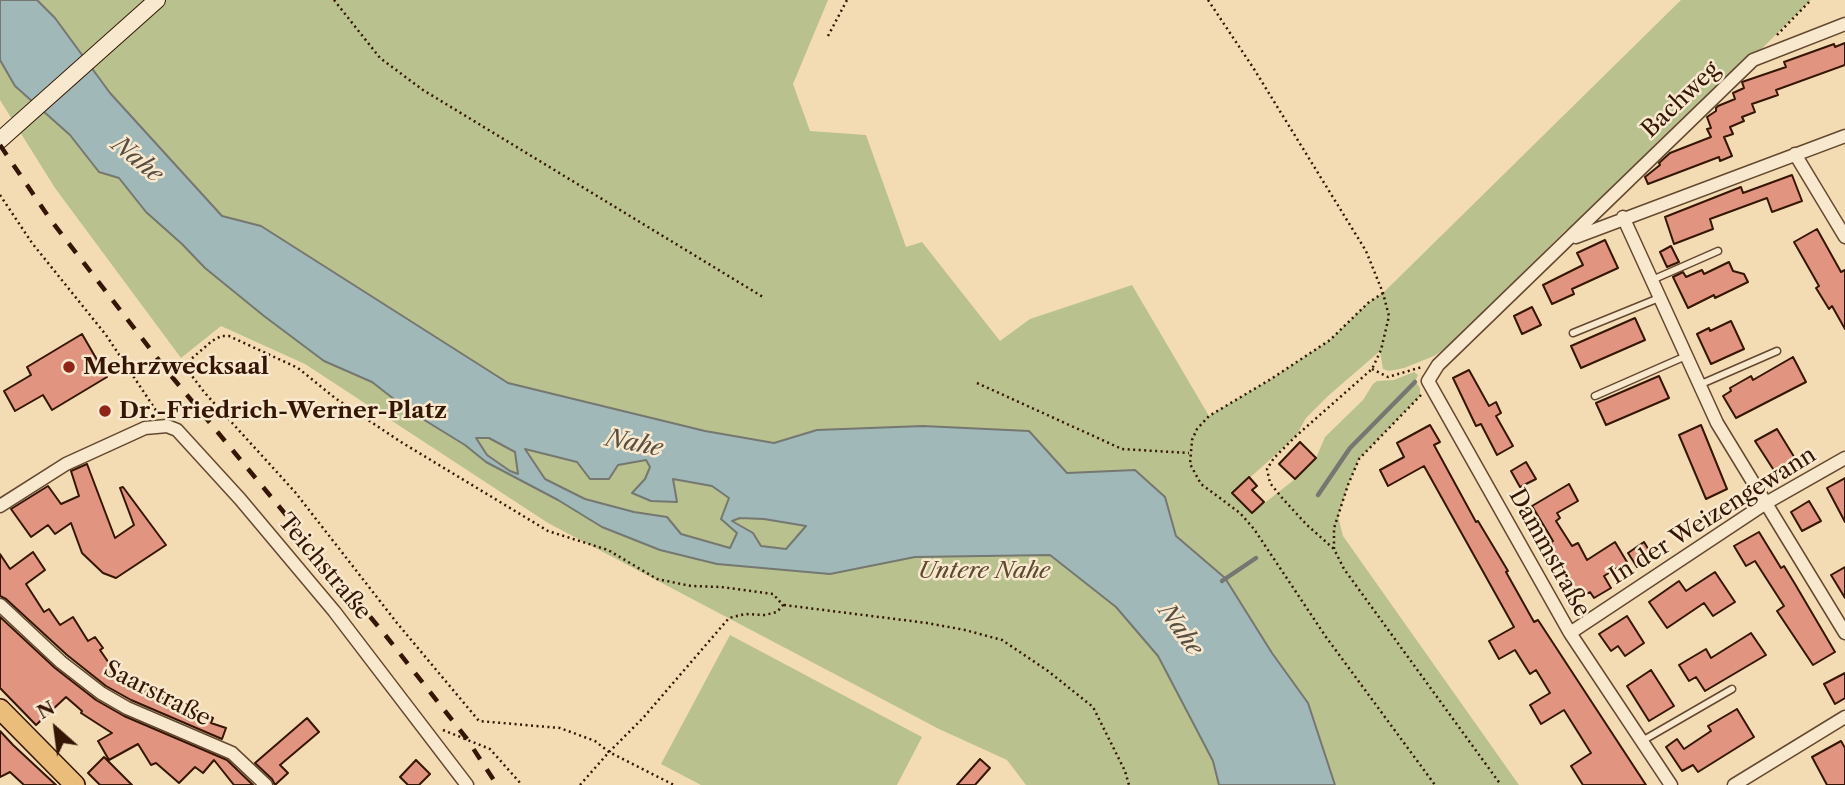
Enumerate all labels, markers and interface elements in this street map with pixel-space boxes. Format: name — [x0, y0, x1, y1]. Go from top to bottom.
street label: Bachweg — [1636, 56, 1726, 144]
water label: Nahe — [106, 131, 168, 189]
place label: Mehrzwecksaal — [83, 353, 269, 381]
marker: Mehrzwecksaal — [61, 359, 77, 375]
place label: Dr.-Friedrich-Werner-Platz — [119, 397, 447, 425]
marker: Dr.-Friedrich-Werner-Platz — [97, 403, 113, 419]
water label: Nahe — [603, 424, 665, 464]
street label: In der Weizengewann — [1605, 441, 1821, 591]
street label: Dammstraße — [1502, 484, 1596, 622]
street label: Teichstraße — [272, 508, 376, 626]
park label: Untere Nahe — [918, 557, 1050, 585]
water label: Nahe — [1151, 598, 1209, 662]
street label: Saarstraße — [99, 655, 215, 733]
north arrow — [21, 694, 91, 764]
text: N — [33, 696, 59, 724]

